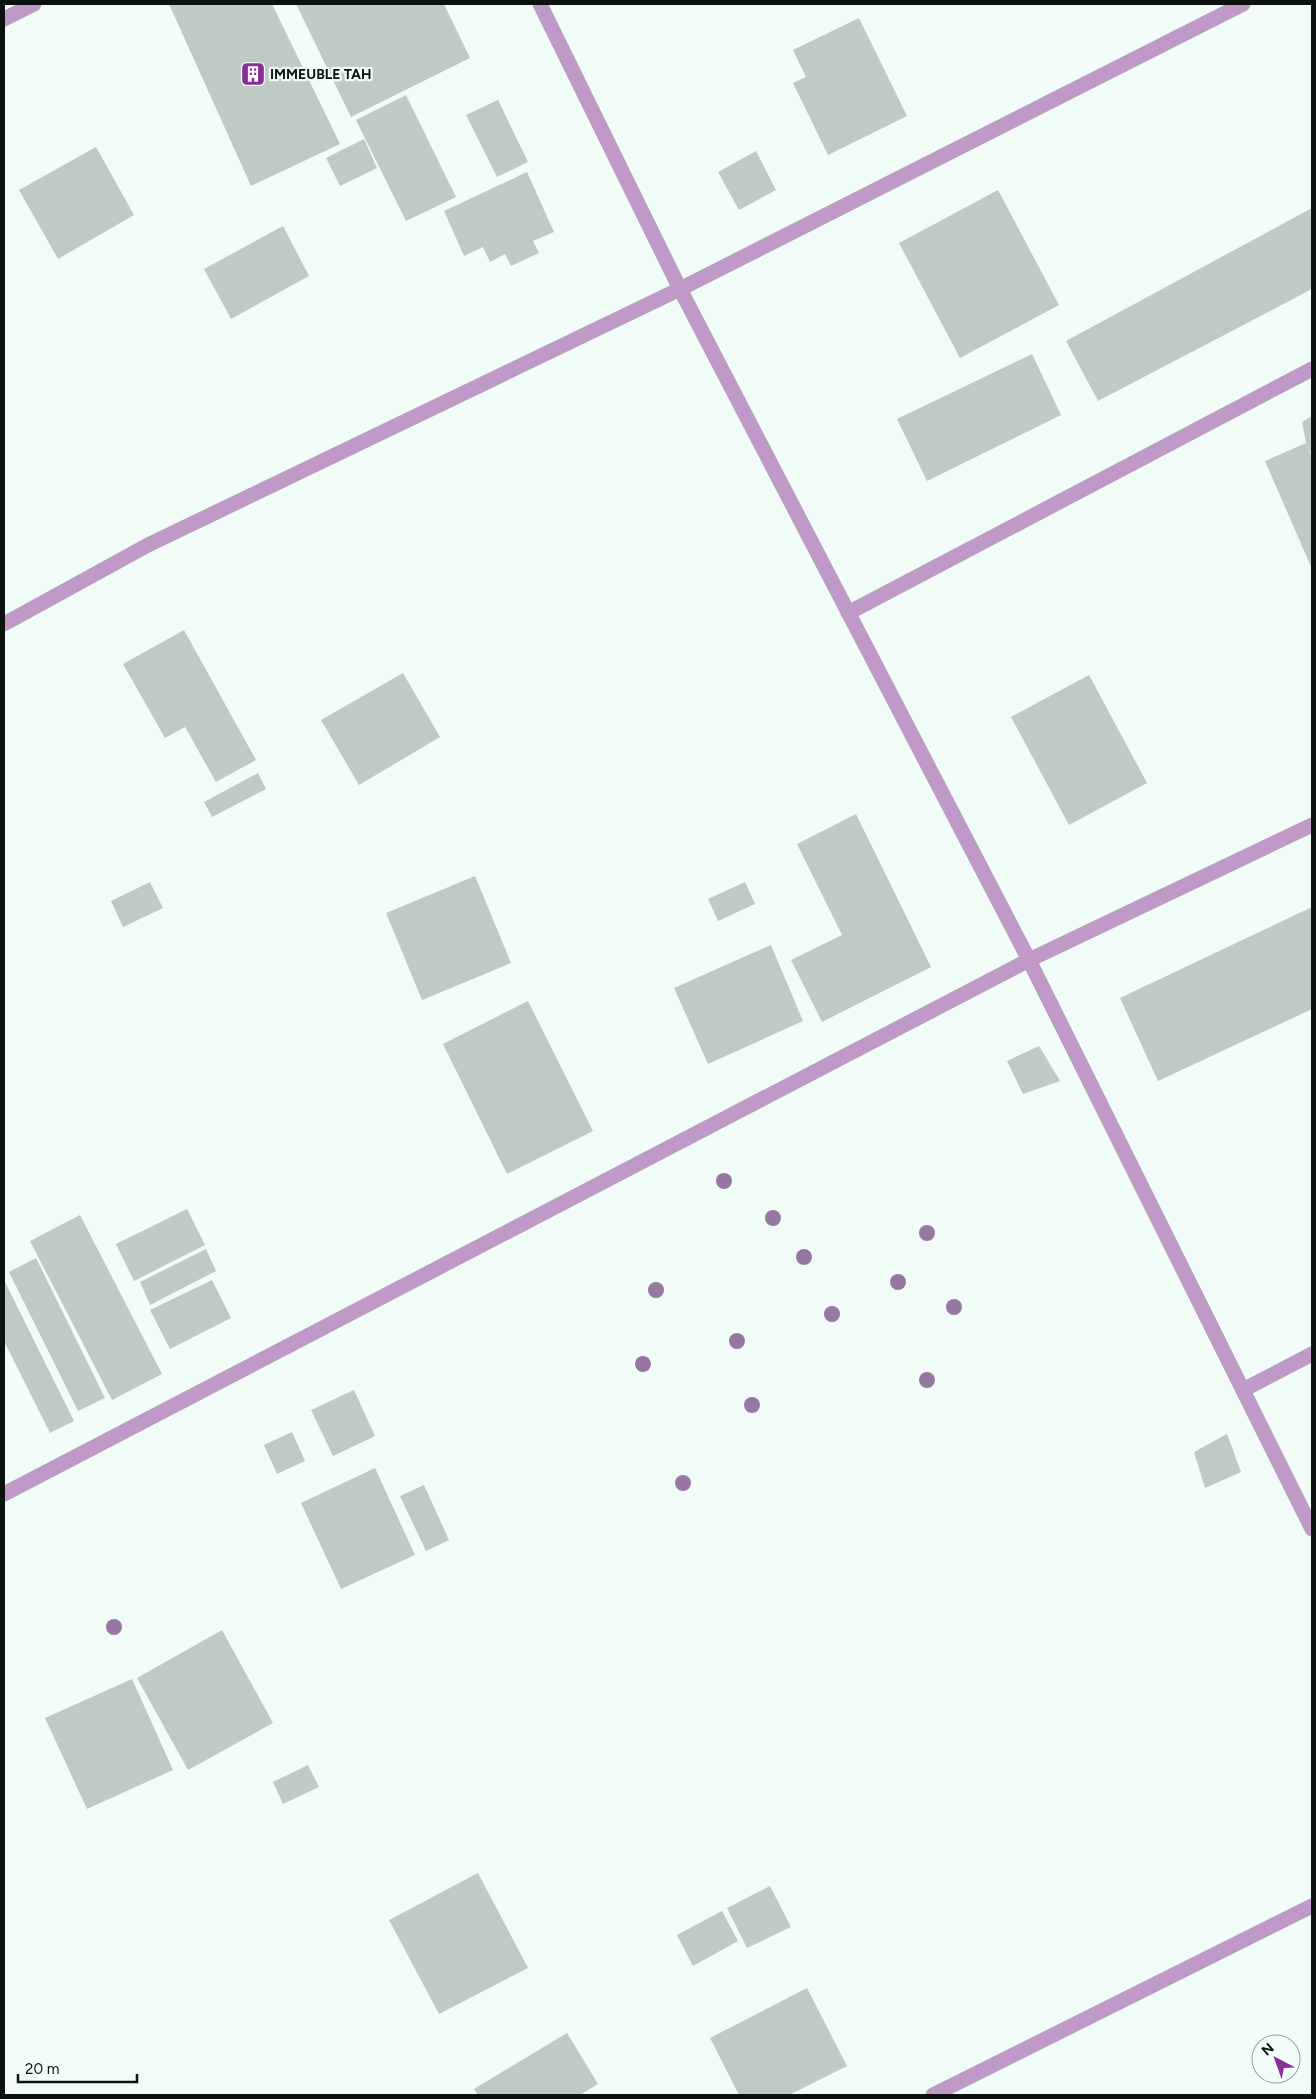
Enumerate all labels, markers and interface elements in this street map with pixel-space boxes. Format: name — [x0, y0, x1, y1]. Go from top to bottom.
building icon: IMMEUBLE TAH — [240, 61, 266, 87]
place label: IMMEUBLE TAH — [270, 66, 372, 83]
north arrow — [1251, 2034, 1301, 2084]
text: N — [1258, 2040, 1277, 2060]
scale bar — [18, 2052, 136, 2084]
text: 20 m — [25, 2060, 59, 2078]

